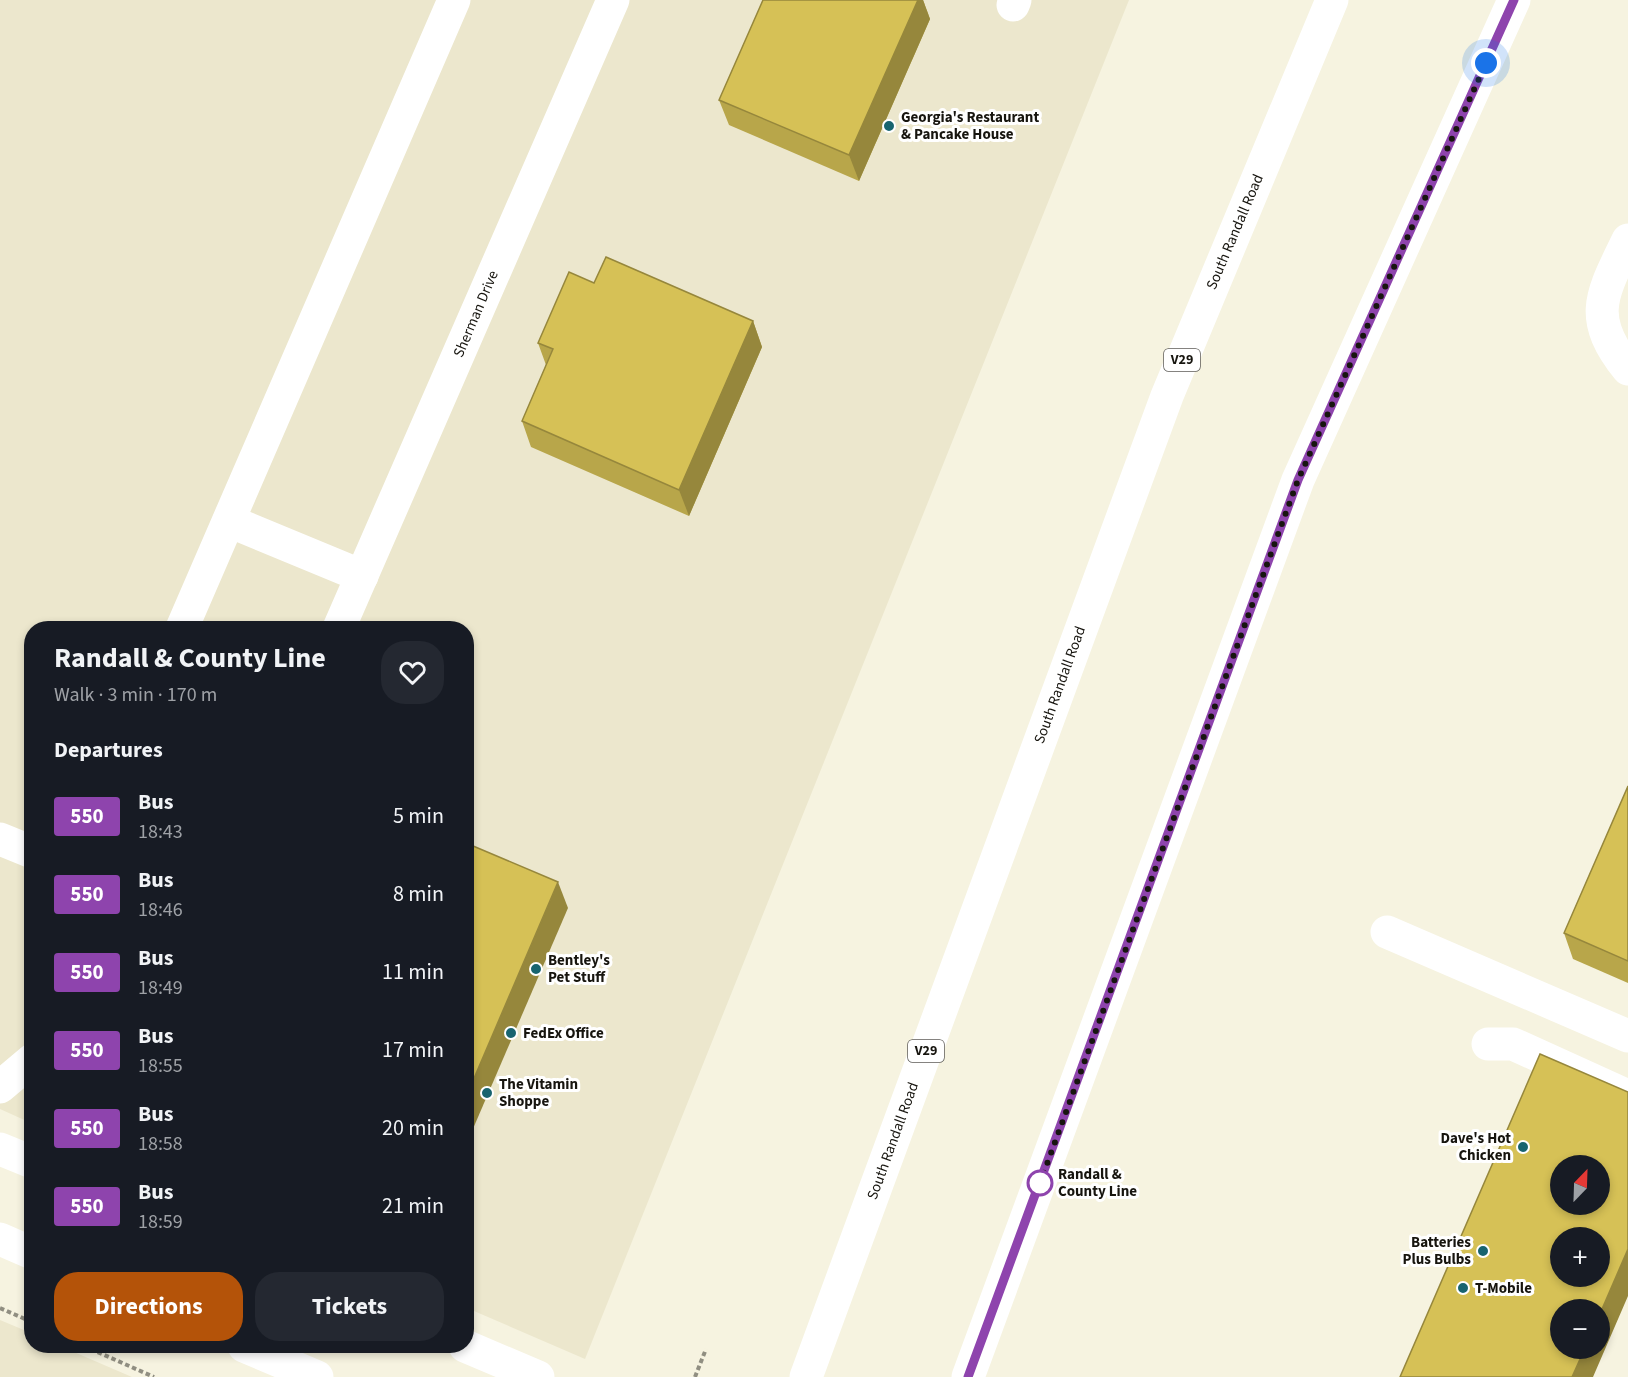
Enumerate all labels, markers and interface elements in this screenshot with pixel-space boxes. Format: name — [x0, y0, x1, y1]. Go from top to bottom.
your location — [1471, 48, 1501, 78]
place label: Georgia's Restaurant & Pancake House — [901, 107, 1039, 145]
marker: Georgia's Restaurant & Pancake House — [882, 119, 896, 133]
street label: South Randall Road — [1201, 171, 1269, 293]
street label: Sherman Drive — [448, 267, 504, 361]
road number: V29 — [1164, 349, 1200, 371]
street label: South Randall Road — [1029, 623, 1091, 747]
text: Randall & County Line — [54, 638, 326, 678]
button: heart — [381, 641, 444, 704]
text: Walk · 3 min · 170 m — [54, 681, 217, 709]
text: Departures — [54, 734, 163, 766]
text: Bus — [138, 786, 174, 818]
text: 5 min — [393, 800, 444, 832]
text: 550 — [70, 801, 104, 831]
text: 18:43 — [138, 818, 183, 846]
text: Bus — [138, 864, 174, 896]
text: 8 min — [393, 878, 444, 910]
text: 550 — [70, 879, 104, 909]
text: 18:46 — [138, 896, 183, 924]
text: Bus — [138, 942, 174, 974]
place label: Bentley's Pet Stuff — [548, 950, 610, 988]
text: 11 min — [382, 956, 444, 988]
text: 550 — [70, 957, 104, 987]
marker: Bentley's Pet Stuff — [529, 962, 543, 976]
text: 18:49 — [138, 974, 183, 1002]
text: Bus — [138, 1020, 174, 1052]
place label: FedEx Office — [523, 1023, 604, 1044]
marker: FedEx Office — [504, 1026, 518, 1040]
text: 17 min — [382, 1034, 444, 1066]
text: 550 — [70, 1035, 104, 1065]
road number: V29 — [908, 1040, 944, 1062]
text: 18:55 — [138, 1052, 183, 1080]
place label: The Vitamin Shoppe — [499, 1074, 578, 1112]
street label: South Randall Road — [862, 1079, 924, 1203]
marker: The Vitamin Shoppe — [480, 1086, 494, 1100]
text: Bus — [138, 1098, 174, 1130]
text: 20 min — [382, 1112, 444, 1144]
text: 550 — [70, 1113, 104, 1143]
place label: Dave's Hot Chicken — [1440, 1128, 1511, 1166]
text: 18:58 — [138, 1130, 183, 1158]
marker: Dave's Hot Chicken — [1516, 1140, 1530, 1154]
north arrow — [1550, 1155, 1610, 1215]
map controls — [1550, 1155, 1610, 1359]
place label: Randall & County Line — [1058, 1164, 1137, 1202]
marker: Randall & County Line — [1027, 1170, 1053, 1196]
text: Bus — [138, 1176, 174, 1208]
text: 21 min — [382, 1190, 444, 1222]
text: 550 — [70, 1191, 104, 1221]
text: 18:59 — [138, 1208, 183, 1236]
button: + — [1550, 1227, 1610, 1287]
place label: Batteries Plus Bulbs — [1403, 1232, 1471, 1270]
marker: Batteries Plus Bulbs — [1476, 1244, 1490, 1258]
button: Directions — [54, 1272, 243, 1341]
button: Tickets — [255, 1272, 444, 1341]
place label: T-Mobile — [1475, 1278, 1532, 1299]
marker: T-Mobile — [1456, 1281, 1470, 1295]
button: − — [1550, 1299, 1610, 1359]

